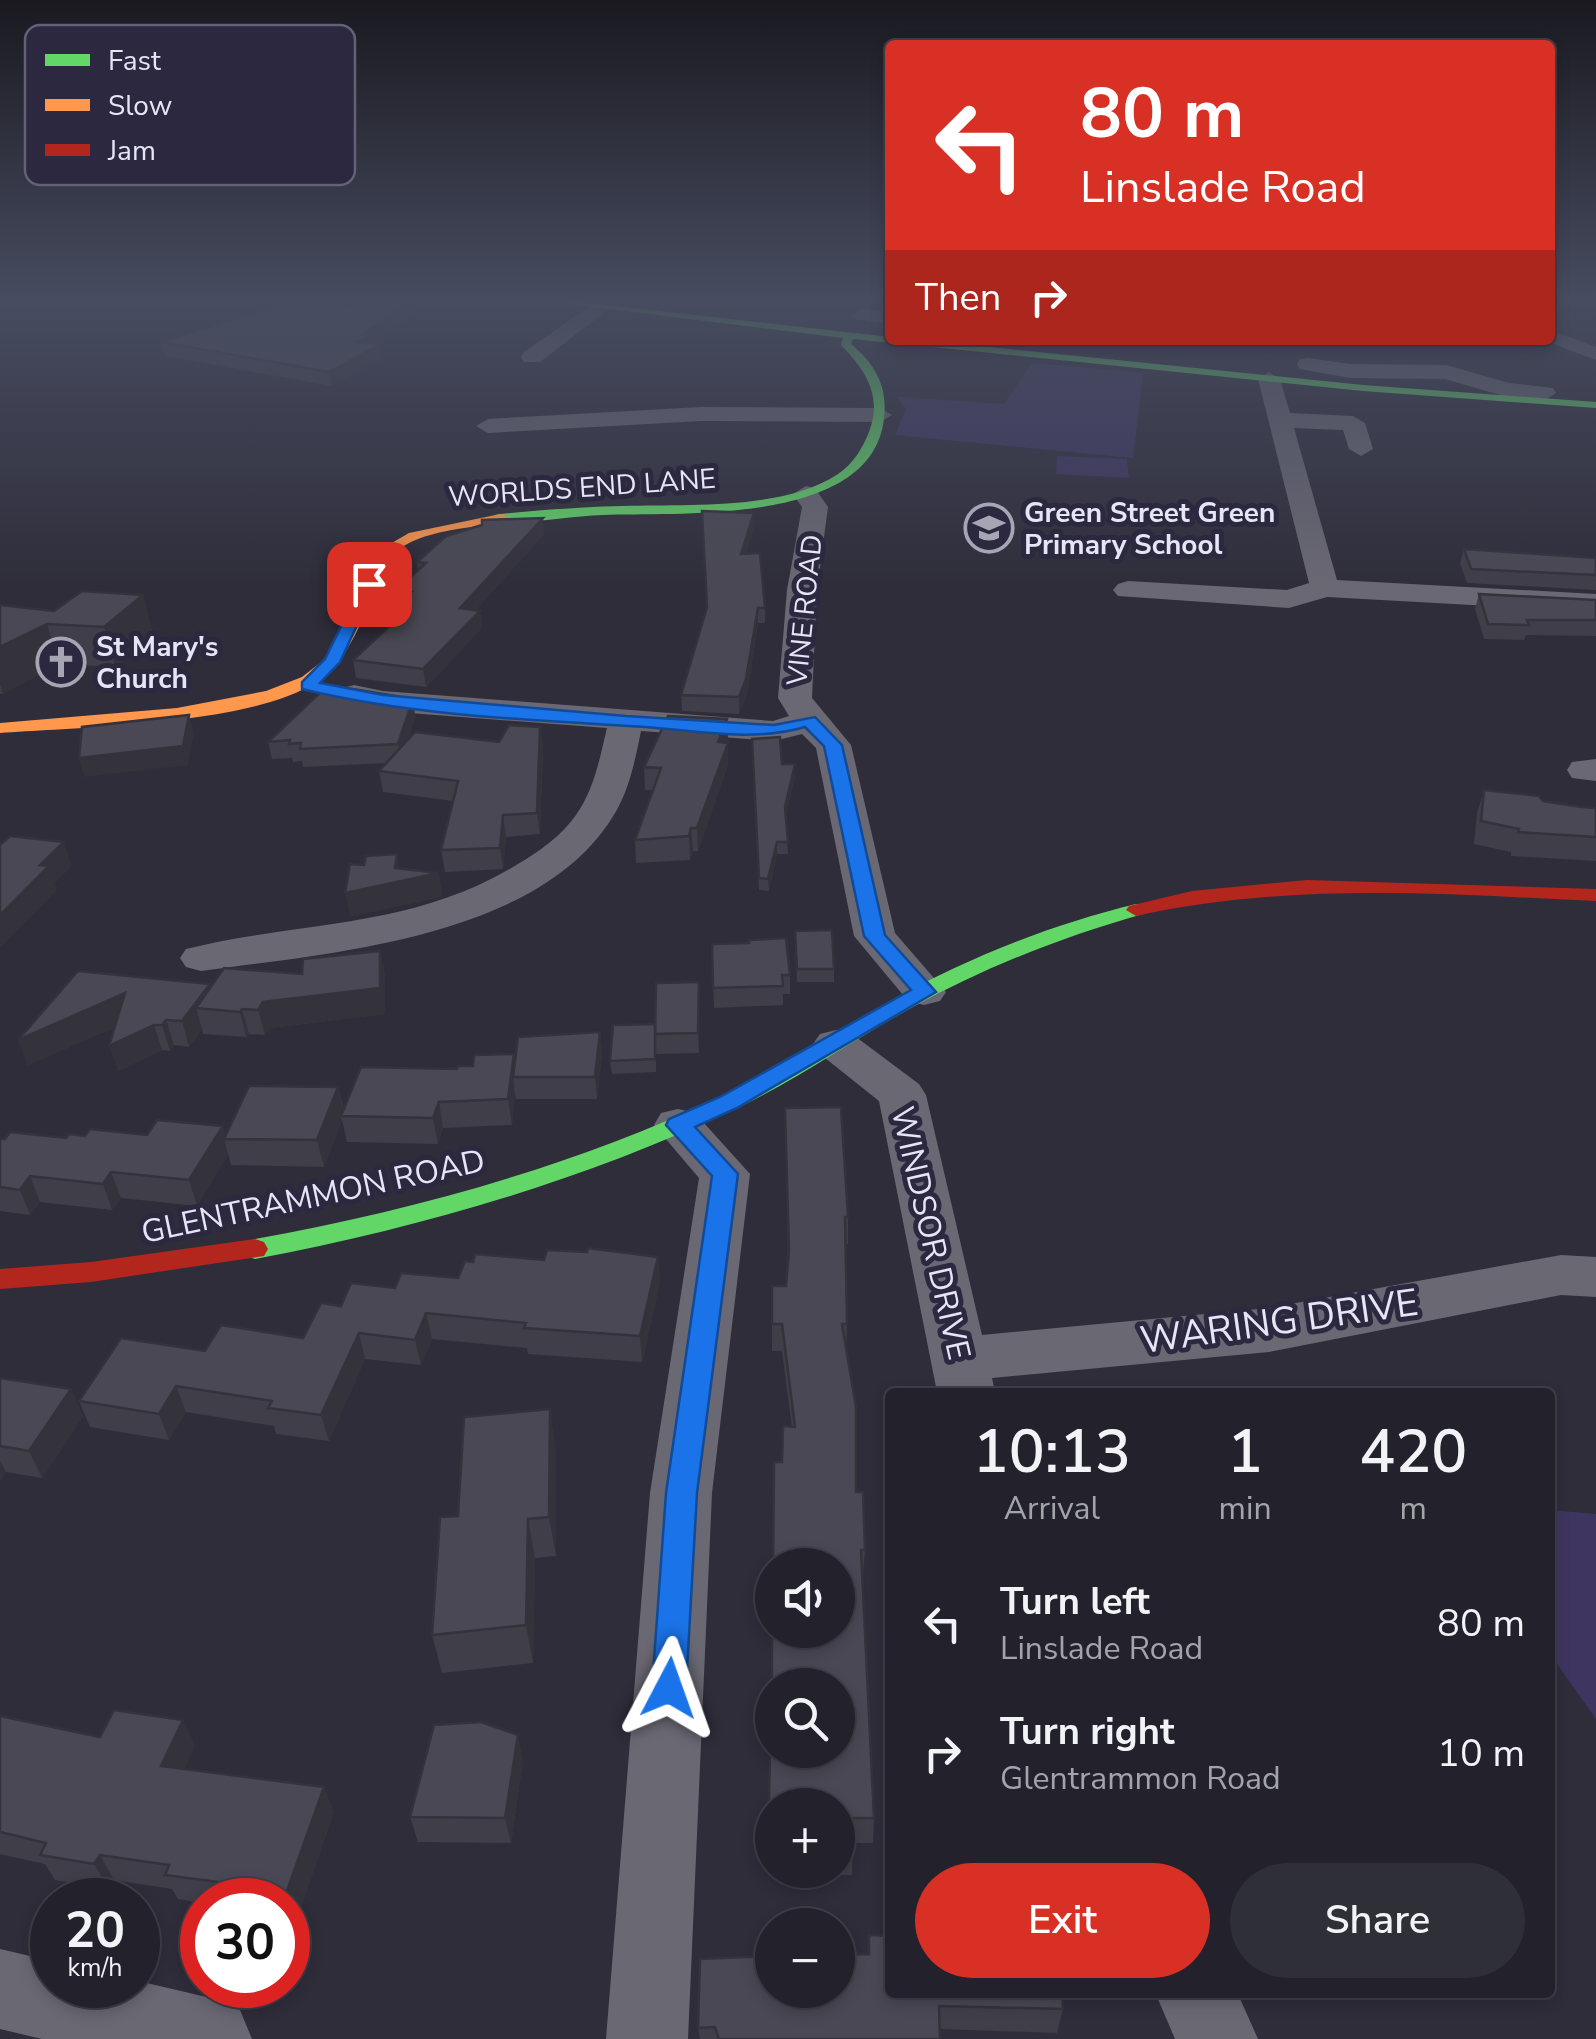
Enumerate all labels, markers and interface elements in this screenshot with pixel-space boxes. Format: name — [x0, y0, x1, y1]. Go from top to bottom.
legend — [25, 25, 355, 185]
text: Fast — [108, 42, 161, 80]
text: 80 m — [1080, 66, 1244, 162]
icon: left — [915, 80, 1045, 210]
text: Slow — [108, 87, 172, 125]
text: Jam — [107, 132, 156, 170]
text: Linslade Road — [1080, 157, 1366, 218]
icon: right — [1021, 270, 1076, 325]
text: Then — [915, 272, 1001, 323]
street label: WORLDS END LANE — [447, 460, 717, 516]
place label: Green Street Green Primary School — [1024, 494, 1275, 564]
school or university icon: Green Street Green Primary School — [963, 502, 1015, 554]
street label: VINE ROAD — [778, 533, 832, 688]
pin — [327, 542, 412, 627]
icon: arrive — [342, 557, 397, 612]
place label: St Mary's Church — [96, 628, 218, 698]
church icon: St Mary's Church — [35, 636, 87, 688]
street label: WINDSOR DRIVE — [880, 1102, 981, 1364]
street label: GLENTRAMMON ROAD — [137, 1139, 489, 1254]
street label: WARING DRIVE — [1137, 1277, 1421, 1366]
text: 10:13 — [973, 1411, 1131, 1493]
text: 1 — [1227, 1411, 1263, 1493]
text: 420 — [1359, 1411, 1467, 1493]
text: Arrival — [1004, 1487, 1100, 1530]
text: min — [1219, 1487, 1272, 1530]
text: m — [1400, 1487, 1427, 1530]
map controls — [755, 1548, 855, 2008]
button: sound — [755, 1548, 855, 1648]
text: Turn left — [1000, 1576, 1150, 1627]
icon: left — [915, 1596, 970, 1651]
text: 80 m — [1437, 1598, 1525, 1649]
text: Linslade Road — [1000, 1627, 1203, 1670]
position arrow — [617, 1636, 721, 1740]
button: search — [755, 1668, 855, 1768]
text: Turn right — [1000, 1706, 1175, 1757]
icon: right — [915, 1726, 970, 1781]
text: 10 m — [1437, 1728, 1525, 1779]
text: Glentrammon Road — [1000, 1757, 1281, 1800]
button: + — [755, 1788, 855, 1888]
button: Exit — [915, 1863, 1210, 1978]
button: Share — [1230, 1863, 1525, 1978]
speed limit sign: 30 — [180, 1878, 310, 2008]
text: 20 — [65, 1896, 125, 1965]
button: − — [755, 1908, 855, 2008]
text: km/h — [67, 1951, 123, 1985]

